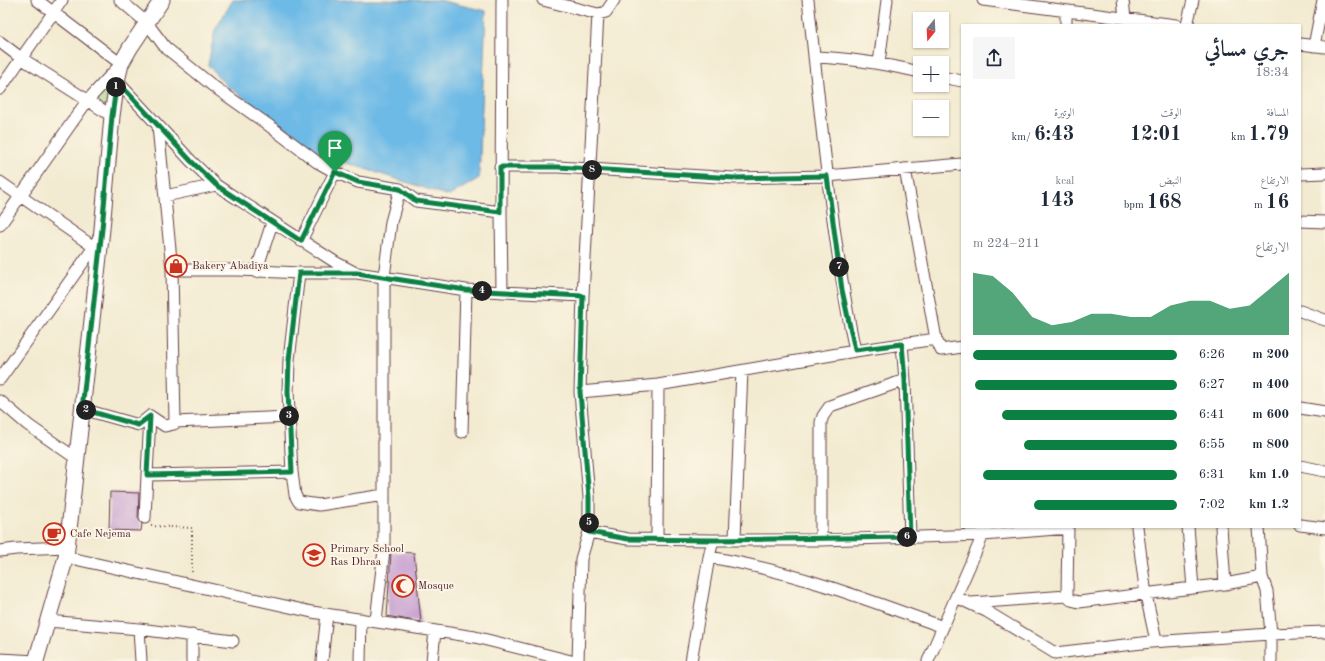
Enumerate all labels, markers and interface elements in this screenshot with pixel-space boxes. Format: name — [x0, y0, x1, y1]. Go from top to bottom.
north arrow — [913, 12, 949, 48]
map controls — [913, 12, 949, 136]
button: share — [973, 37, 1015, 79]
text: جري مسائي — [1204, 39, 1289, 61]
button: + — [913, 56, 949, 92]
text: 18:34 — [1255, 66, 1289, 79]
pin: 1 — [106, 77, 126, 97]
text: 1 — [113, 81, 119, 92]
button: − — [913, 100, 949, 136]
text: الوتيرة — [1054, 108, 1074, 119]
text: الوقت — [1161, 108, 1182, 119]
text: المسافة — [1267, 108, 1289, 119]
text: 6:43 — [1034, 125, 1074, 145]
text: 12:01 — [1130, 125, 1182, 145]
text: 1.79 — [1249, 125, 1289, 145]
pin — [318, 131, 352, 172]
text: /km — [1011, 132, 1034, 143]
text: km — [1231, 132, 1249, 143]
icon: arrive — [324, 137, 346, 159]
pin: 8 — [582, 160, 602, 180]
text: 8 — [589, 164, 595, 175]
text: kcal — [1055, 176, 1074, 187]
text: النبض — [1159, 176, 1182, 187]
text: الارتفاع — [1260, 176, 1289, 187]
text: 143 — [1040, 191, 1074, 211]
text: 168 — [1147, 193, 1182, 213]
text: 16 — [1266, 193, 1289, 213]
text: bpm — [1124, 200, 1147, 211]
text: m — [1254, 200, 1266, 211]
text: 211–224 m — [973, 237, 1040, 250]
text: الارتفاع — [1255, 241, 1289, 254]
shop icon: Bakery Abadiya — [163, 253, 189, 279]
pin: 7 — [829, 257, 849, 277]
place label: Bakery Abadiya — [192, 261, 269, 272]
text: 7 — [836, 261, 842, 272]
pin: 4 — [472, 281, 492, 301]
text: 4 — [479, 285, 485, 296]
text: 6:26 — [1199, 348, 1225, 361]
text: 200 m — [1252, 348, 1289, 361]
text: 6:27 — [1199, 378, 1225, 391]
text: 400 m — [1252, 378, 1289, 391]
pin: 2 — [76, 400, 96, 420]
text: 2 — [83, 404, 89, 415]
pin: 3 — [279, 406, 299, 426]
text: 6:41 — [1199, 408, 1225, 421]
text: 600 m — [1252, 408, 1289, 421]
text: 3 — [286, 410, 292, 421]
text: 6:55 — [1199, 438, 1225, 451]
text: 800 m — [1252, 438, 1289, 451]
text: 6:31 — [1199, 468, 1225, 481]
text: 1.0 km — [1249, 468, 1289, 481]
text: 7:02 — [1199, 498, 1225, 511]
text: 1.2 km — [1249, 498, 1289, 511]
pin: 5 — [579, 513, 599, 533]
text: 5 — [586, 517, 592, 528]
cafe icon: Cafe Nejema — [41, 521, 67, 547]
pin: 6 — [897, 527, 917, 547]
place label: Cafe Nejema — [70, 529, 131, 540]
text: 6 — [904, 531, 910, 542]
school or university icon: Primary School Ras Dhraa — [301, 542, 327, 568]
place label: Primary School Ras Dhraa — [330, 544, 404, 568]
mosque icon: Mosque — [390, 573, 416, 599]
place label: Mosque — [418, 581, 454, 592]

